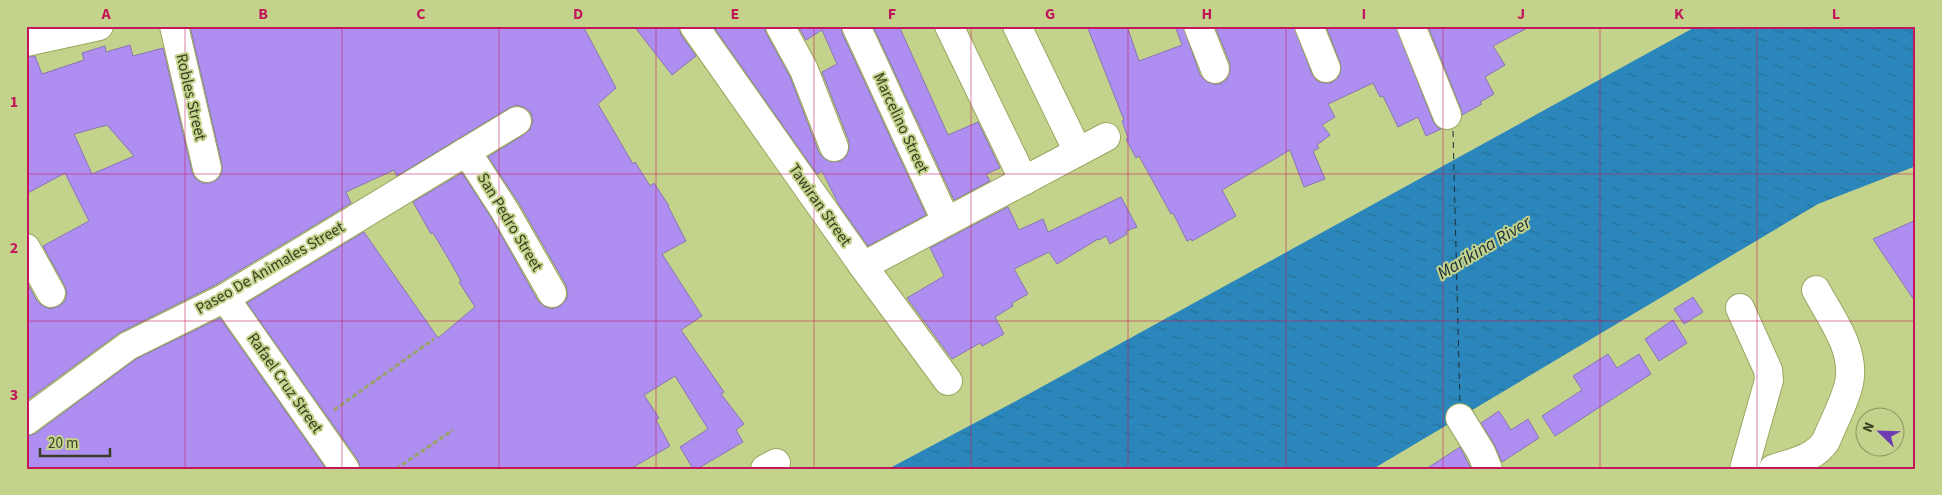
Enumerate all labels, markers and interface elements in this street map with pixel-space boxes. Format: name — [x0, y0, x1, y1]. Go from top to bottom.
text: A — [100, 3, 111, 25]
text: B — [258, 3, 268, 25]
text: C — [416, 3, 426, 25]
text: D — [573, 3, 583, 25]
text: E — [731, 3, 739, 25]
text: F — [888, 3, 896, 25]
text: G — [1045, 3, 1055, 25]
text: H — [1202, 3, 1212, 25]
text: I — [1362, 3, 1366, 25]
text: J — [1517, 3, 1525, 25]
text: K — [1674, 3, 1684, 25]
text: L — [1832, 3, 1840, 25]
street label: Robles Street — [170, 51, 212, 143]
street label: Marcelino Street — [868, 69, 934, 177]
text: 1 — [10, 91, 18, 113]
street label: Tawiran Street — [783, 159, 857, 251]
street label: San Pedro Street — [472, 169, 548, 276]
water label: Marikina River — [1432, 210, 1536, 286]
street label: Paseo De Animales Street — [191, 216, 349, 320]
text: 2 — [10, 237, 18, 259]
street label: Rafael Cruz Street — [242, 328, 328, 438]
text: 3 — [10, 384, 18, 406]
north arrow — [1854, 408, 1904, 458]
text: N — [1858, 419, 1880, 436]
scale bar — [40, 425, 110, 457]
text: 20 m — [48, 433, 78, 454]

